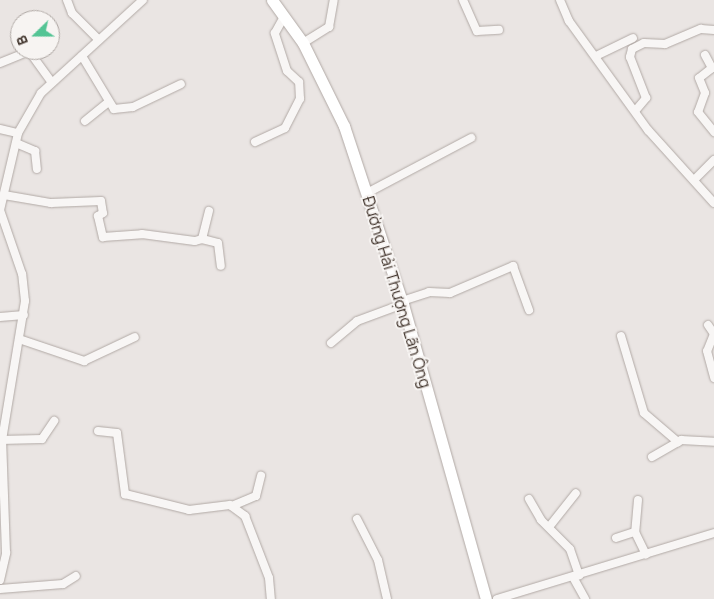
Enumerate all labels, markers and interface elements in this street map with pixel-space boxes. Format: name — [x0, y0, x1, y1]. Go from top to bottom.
north arrow — [10, 10, 60, 60]
text: B — [11, 33, 32, 48]
street label: Đường Hải Thượng Lãn Ông — [359, 194, 435, 390]

